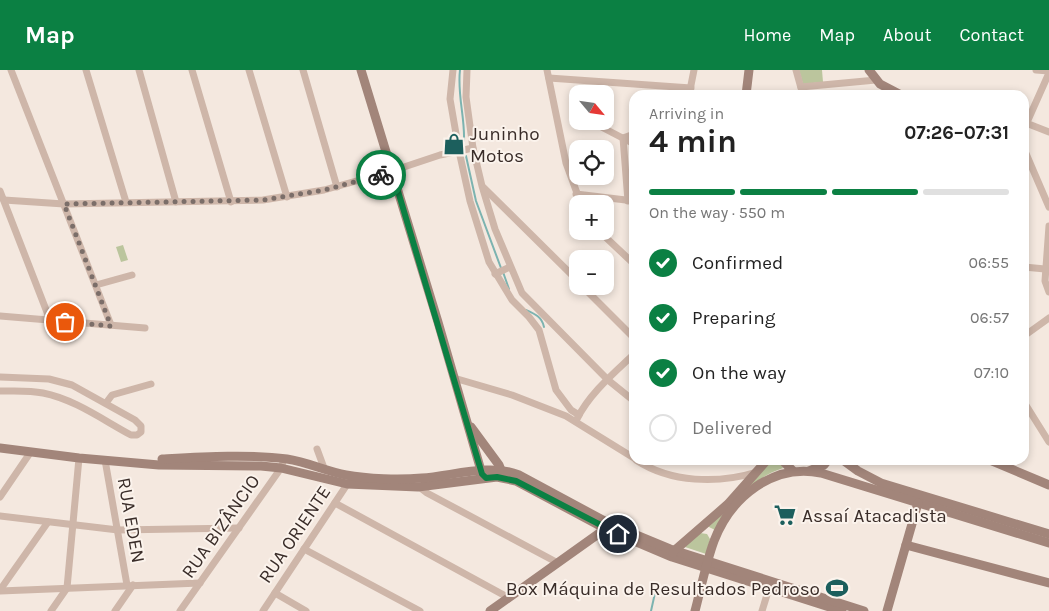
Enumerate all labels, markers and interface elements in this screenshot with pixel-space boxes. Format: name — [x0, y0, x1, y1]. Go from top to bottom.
text: Map — [25, 21, 75, 49]
text: Home — [743, 24, 791, 46]
text: Map — [819, 24, 855, 46]
text: About — [883, 24, 932, 46]
text: Contact — [960, 24, 1024, 46]
north arrow — [569, 85, 614, 130]
map controls — [569, 85, 614, 295]
text: Arriving in — [649, 104, 724, 123]
text: 07:26–07:31 — [904, 122, 1009, 144]
place label: Juninho Motos — [470, 123, 540, 167]
text: 4 min — [649, 123, 737, 160]
shop icon: Juninho Motos — [441, 131, 467, 157]
button: locate — [569, 140, 614, 185]
courier — [356, 150, 406, 200]
icon: bike — [367, 161, 395, 189]
button: + — [569, 195, 614, 240]
text: On the way · 550 m — [649, 203, 785, 222]
icon: check — [649, 249, 677, 277]
button: − — [569, 250, 614, 295]
text: Confirmed — [692, 252, 783, 274]
text: 06:55 — [969, 253, 1009, 272]
pin — [44, 301, 86, 343]
icon: check — [649, 304, 677, 332]
text: Preparing — [692, 307, 775, 329]
icon: bag — [51, 308, 79, 336]
text: 06:57 — [970, 308, 1009, 327]
icon: check — [649, 359, 677, 387]
text: On the way — [692, 362, 786, 384]
text: 07:10 — [974, 363, 1009, 382]
text: Delivered — [692, 417, 772, 439]
street label: RUA BIZÂNCIO — [177, 471, 265, 582]
street label: RUA EDEN — [113, 476, 149, 565]
street label: RUA ORIENTE — [254, 482, 335, 587]
supermarket icon: Assaí Atacadista — [772, 502, 798, 528]
place label: Assaí Atacadista — [802, 505, 947, 527]
pin — [597, 513, 639, 555]
icon: home — [604, 520, 632, 548]
sports icon: Box Máquina de Resultados Pedroso — [824, 575, 850, 601]
place label: Box Máquina de Resultados Pedroso — [506, 578, 820, 600]

